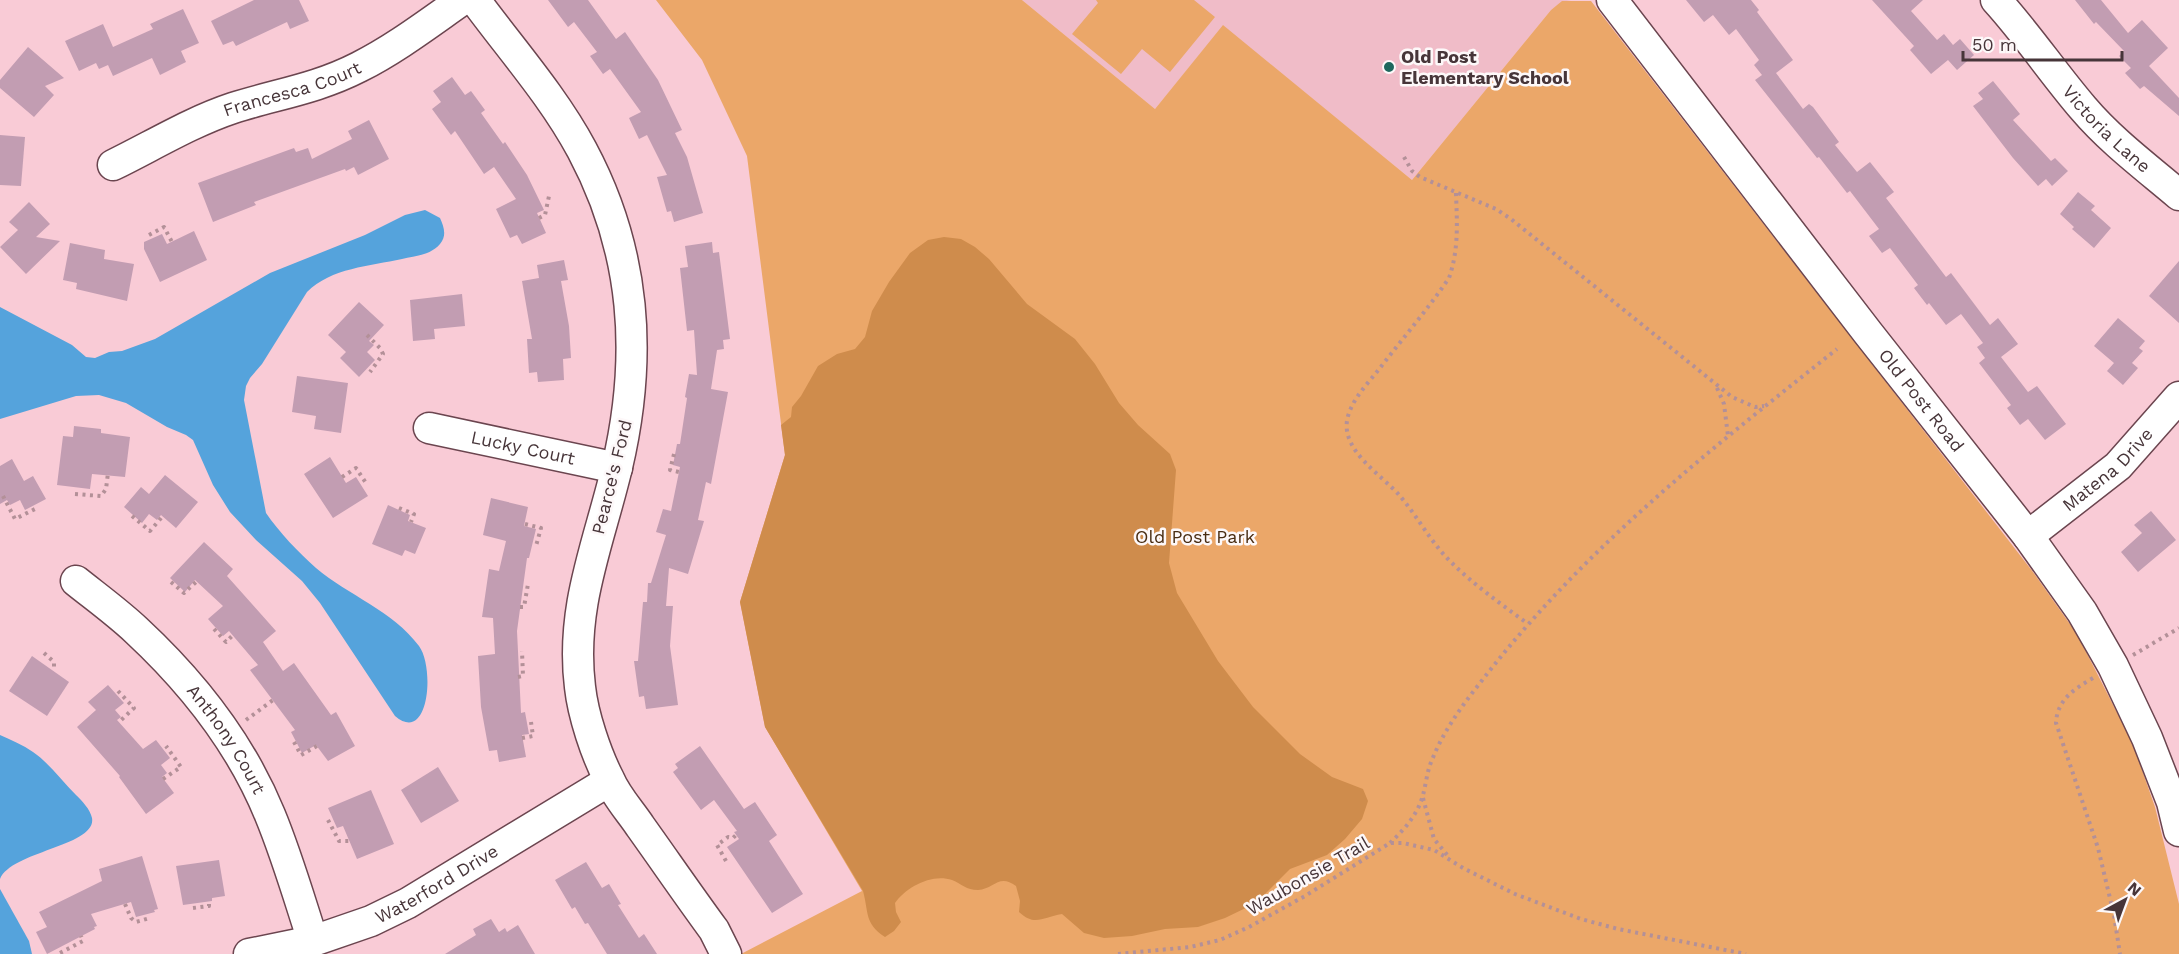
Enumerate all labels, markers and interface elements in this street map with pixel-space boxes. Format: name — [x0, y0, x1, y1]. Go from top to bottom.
scale bar — [1963, 24, 2122, 62]
text: 50 m — [1972, 34, 2017, 55]
place label: Old Post Elementary School — [1401, 46, 1569, 88]
street label: Francesca Court — [220, 57, 365, 121]
marker: Old Post Elementary School — [1382, 60, 1396, 74]
street label: Victoria Lane — [2058, 81, 2155, 177]
street label: Old Post Road — [1875, 345, 1969, 456]
street label: Pearce's Ford — [587, 417, 636, 536]
street label: Matena Drive — [2058, 423, 2157, 515]
street label: Lucky Court — [469, 426, 577, 469]
park label: Old Post Park — [1135, 526, 1255, 547]
street label: Anthony Court — [183, 680, 270, 798]
street label: Waubonsie Trail — [1242, 832, 1373, 919]
street label: Waterford Drive — [372, 840, 502, 927]
north arrow — [2095, 870, 2155, 930]
text: N — [2124, 878, 2145, 900]

